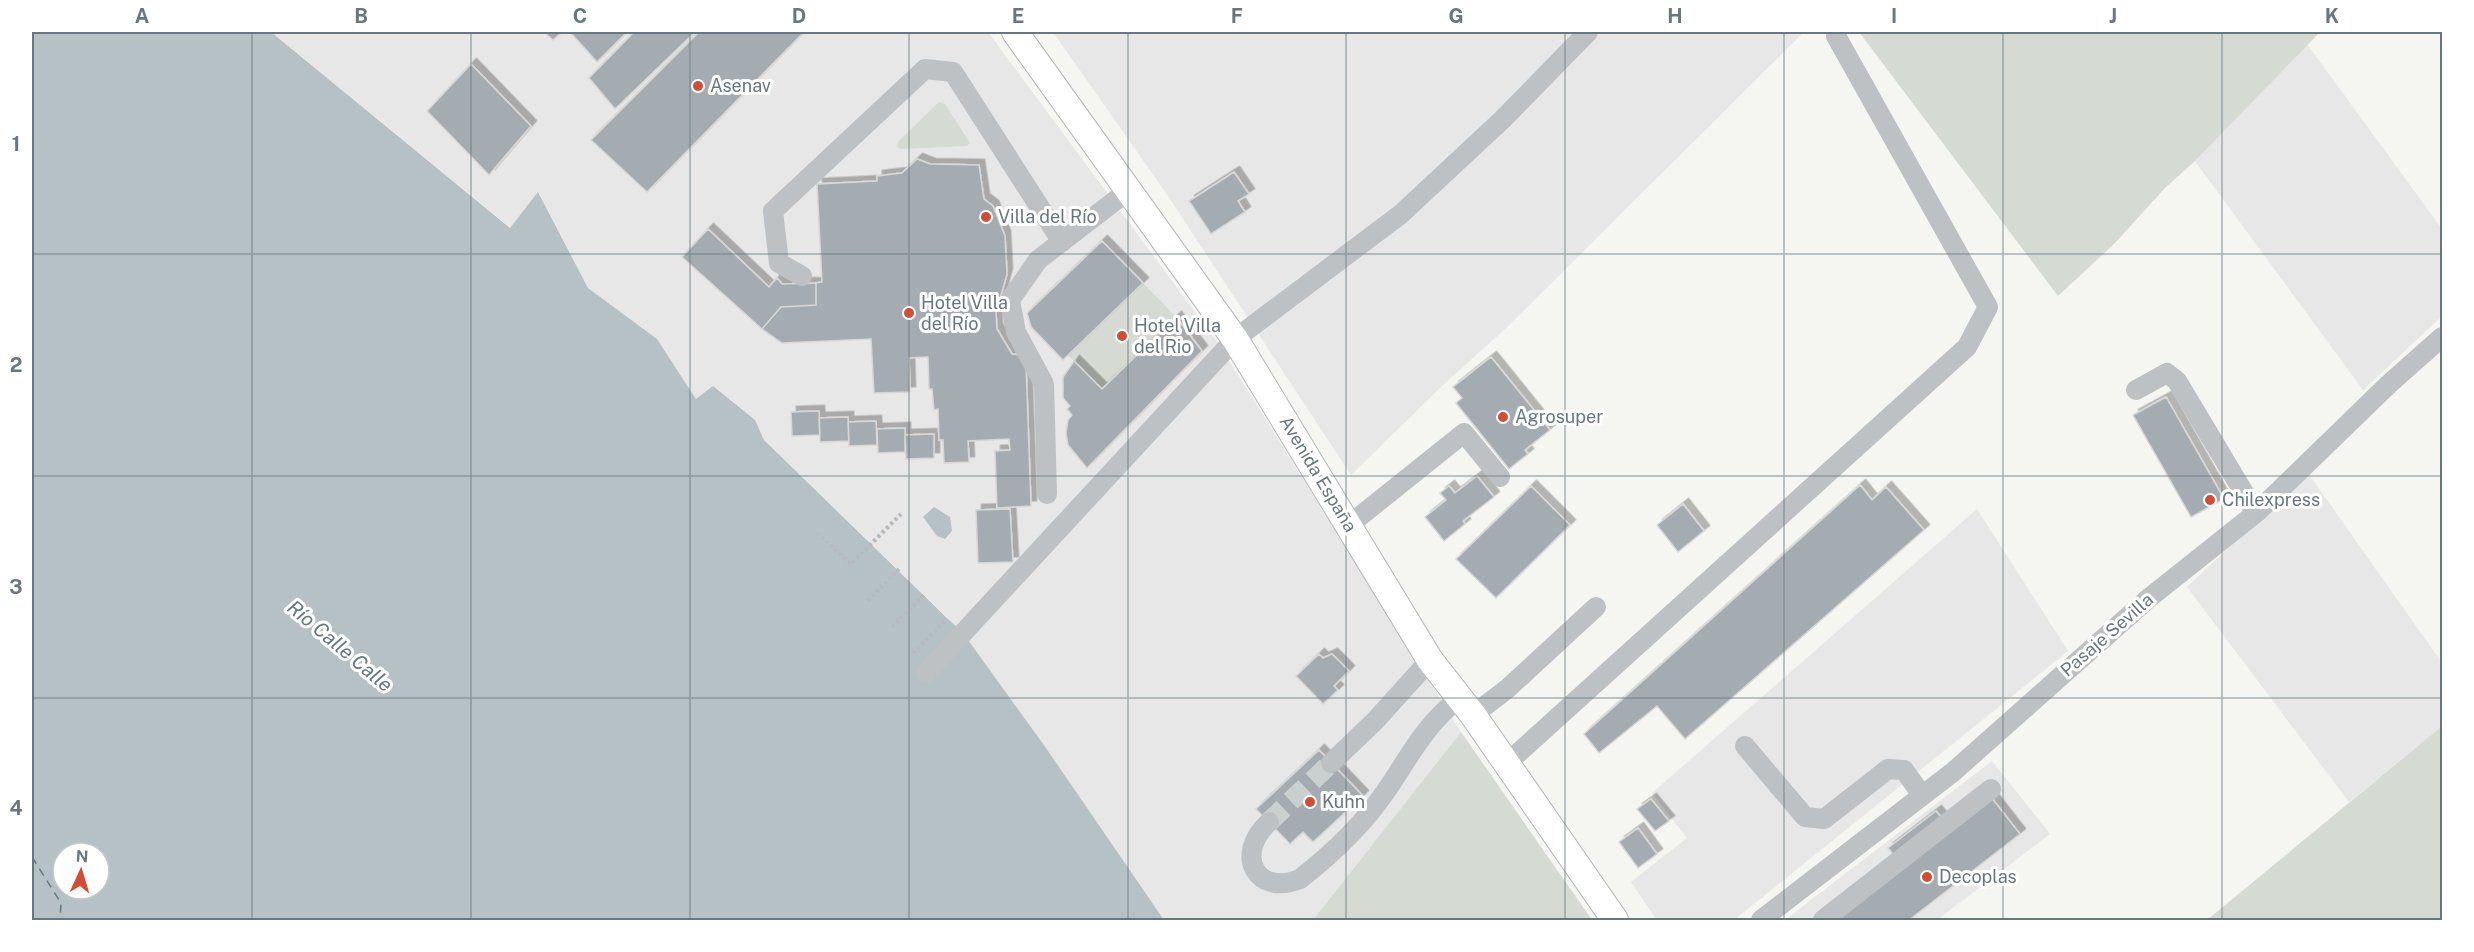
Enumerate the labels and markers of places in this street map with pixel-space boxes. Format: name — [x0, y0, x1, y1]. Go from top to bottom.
place label: Asenav — [710, 75, 771, 96]
marker: Asenav — [691, 79, 705, 93]
place label: Villa del Río — [998, 206, 1097, 227]
marker: Villa del Río — [979, 210, 993, 224]
place label: Hotel Villa del Río — [921, 292, 1008, 334]
marker: Hotel Villa del Río — [902, 306, 916, 320]
place label: Hotel Villa del Rio — [1134, 315, 1221, 357]
marker: Hotel Villa del Rio — [1115, 329, 1129, 343]
place label: Agrosuper — [1515, 406, 1603, 427]
marker: Agrosuper — [1496, 410, 1510, 424]
place label: Chilexpress — [2222, 489, 2320, 510]
marker: Chilexpress — [2203, 493, 2217, 507]
place label: Kuhn — [1322, 791, 1365, 812]
marker: Kuhn — [1303, 795, 1317, 809]
place label: Decoplas — [1939, 866, 2017, 887]
marker: Decoplas — [1920, 870, 1934, 884]

